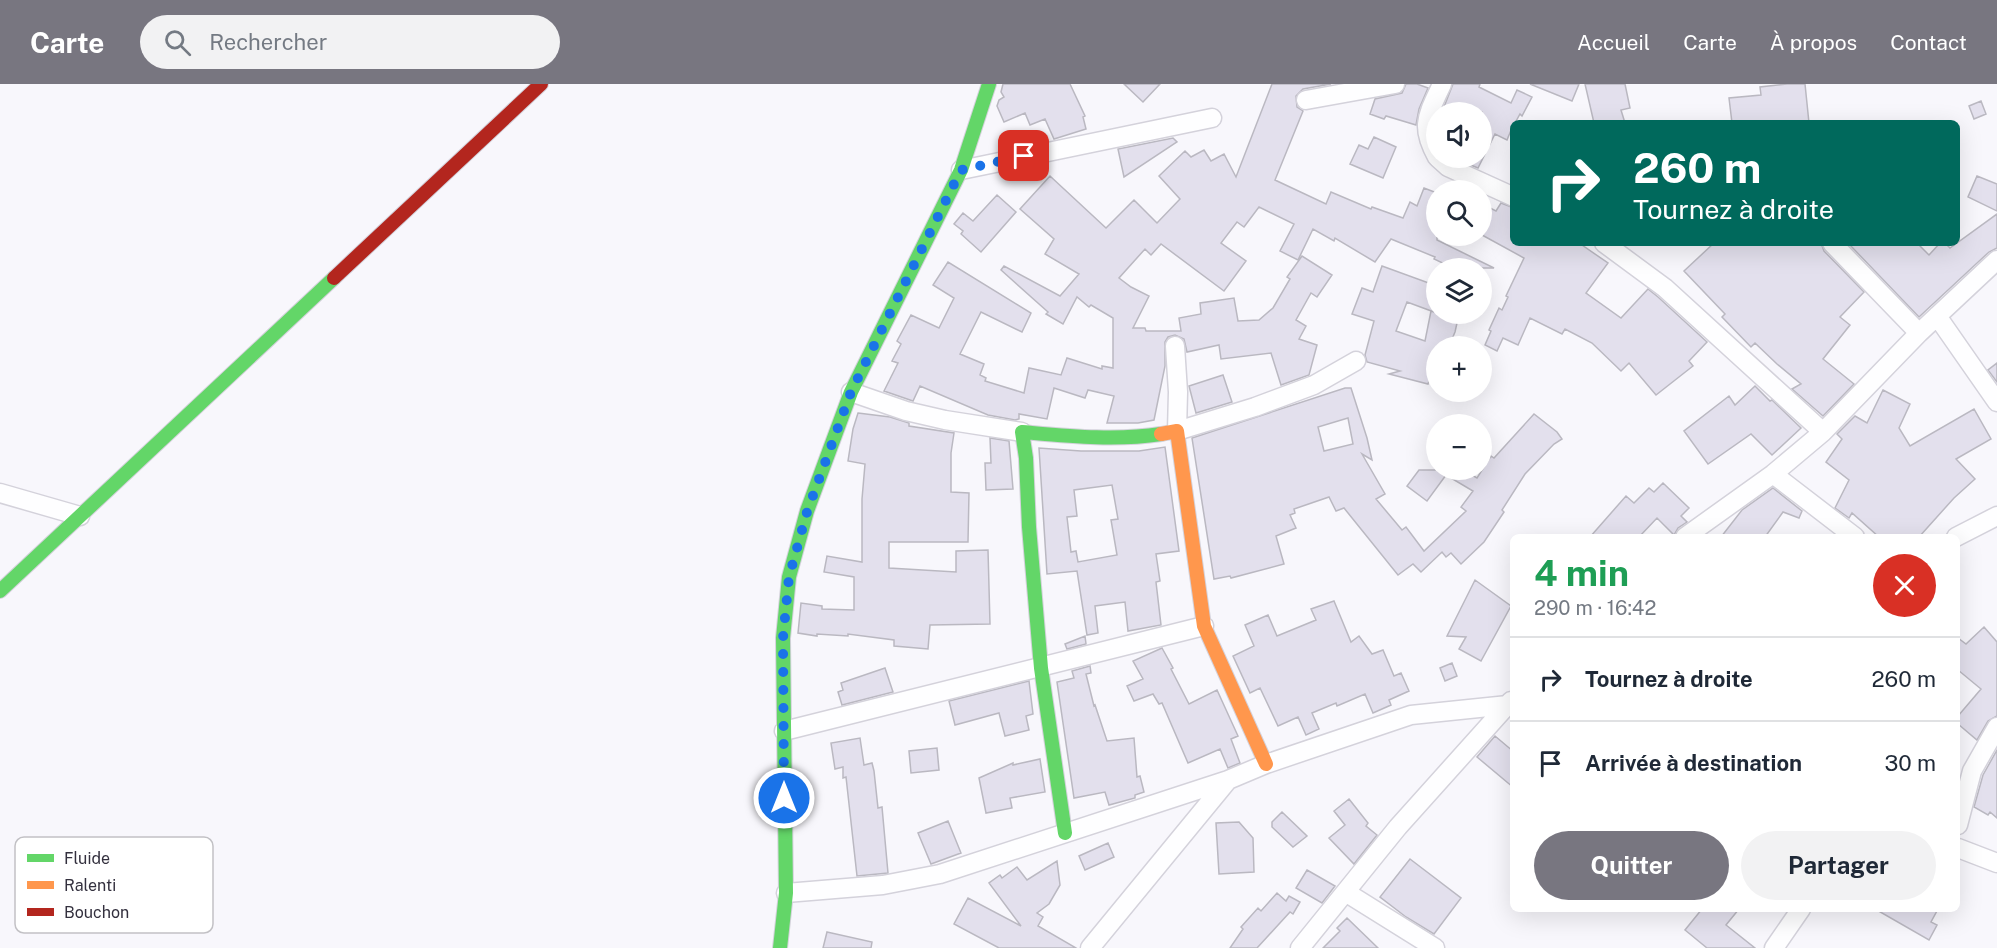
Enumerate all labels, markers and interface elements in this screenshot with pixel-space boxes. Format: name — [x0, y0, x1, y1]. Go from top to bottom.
search box — [140, 15, 560, 69]
text: Carte — [30, 26, 104, 59]
icon: search — [161, 26, 194, 59]
text: Rechercher — [209, 29, 327, 55]
text: Accueil — [1577, 30, 1650, 55]
text: Carte — [1683, 30, 1737, 55]
text: À propos — [1770, 30, 1857, 55]
text: Contact — [1890, 30, 1967, 55]
map controls — [1426, 102, 1492, 480]
button: sound — [1426, 102, 1492, 168]
pin — [998, 130, 1049, 181]
icon: arrive — [1007, 139, 1040, 172]
text: 260 m — [1633, 143, 1761, 192]
icon: right — [1534, 144, 1612, 222]
button: search — [1426, 180, 1492, 246]
text: Tournez à droite — [1633, 193, 1834, 225]
button: layers — [1426, 258, 1492, 324]
button: + — [1426, 336, 1492, 402]
button: − — [1426, 414, 1492, 480]
text: 4 min — [1534, 552, 1629, 594]
button: close — [1873, 554, 1936, 617]
text: 290 m · 16:42 — [1534, 596, 1656, 620]
icon: right — [1534, 663, 1567, 696]
text: Tournez à droite — [1585, 666, 1753, 692]
text: 260 m — [1871, 666, 1936, 692]
icon: arrive — [1534, 747, 1567, 780]
text: Arrivée à destination — [1585, 750, 1802, 776]
text: 30 m — [1884, 750, 1936, 776]
position arrow — [752, 766, 816, 830]
button: Quitter — [1534, 831, 1729, 900]
button: Partager — [1741, 831, 1936, 900]
legend — [15, 837, 213, 933]
text: Fluide — [64, 849, 110, 868]
text: Ralenti — [64, 876, 116, 895]
text: Bouchon — [64, 903, 129, 922]

